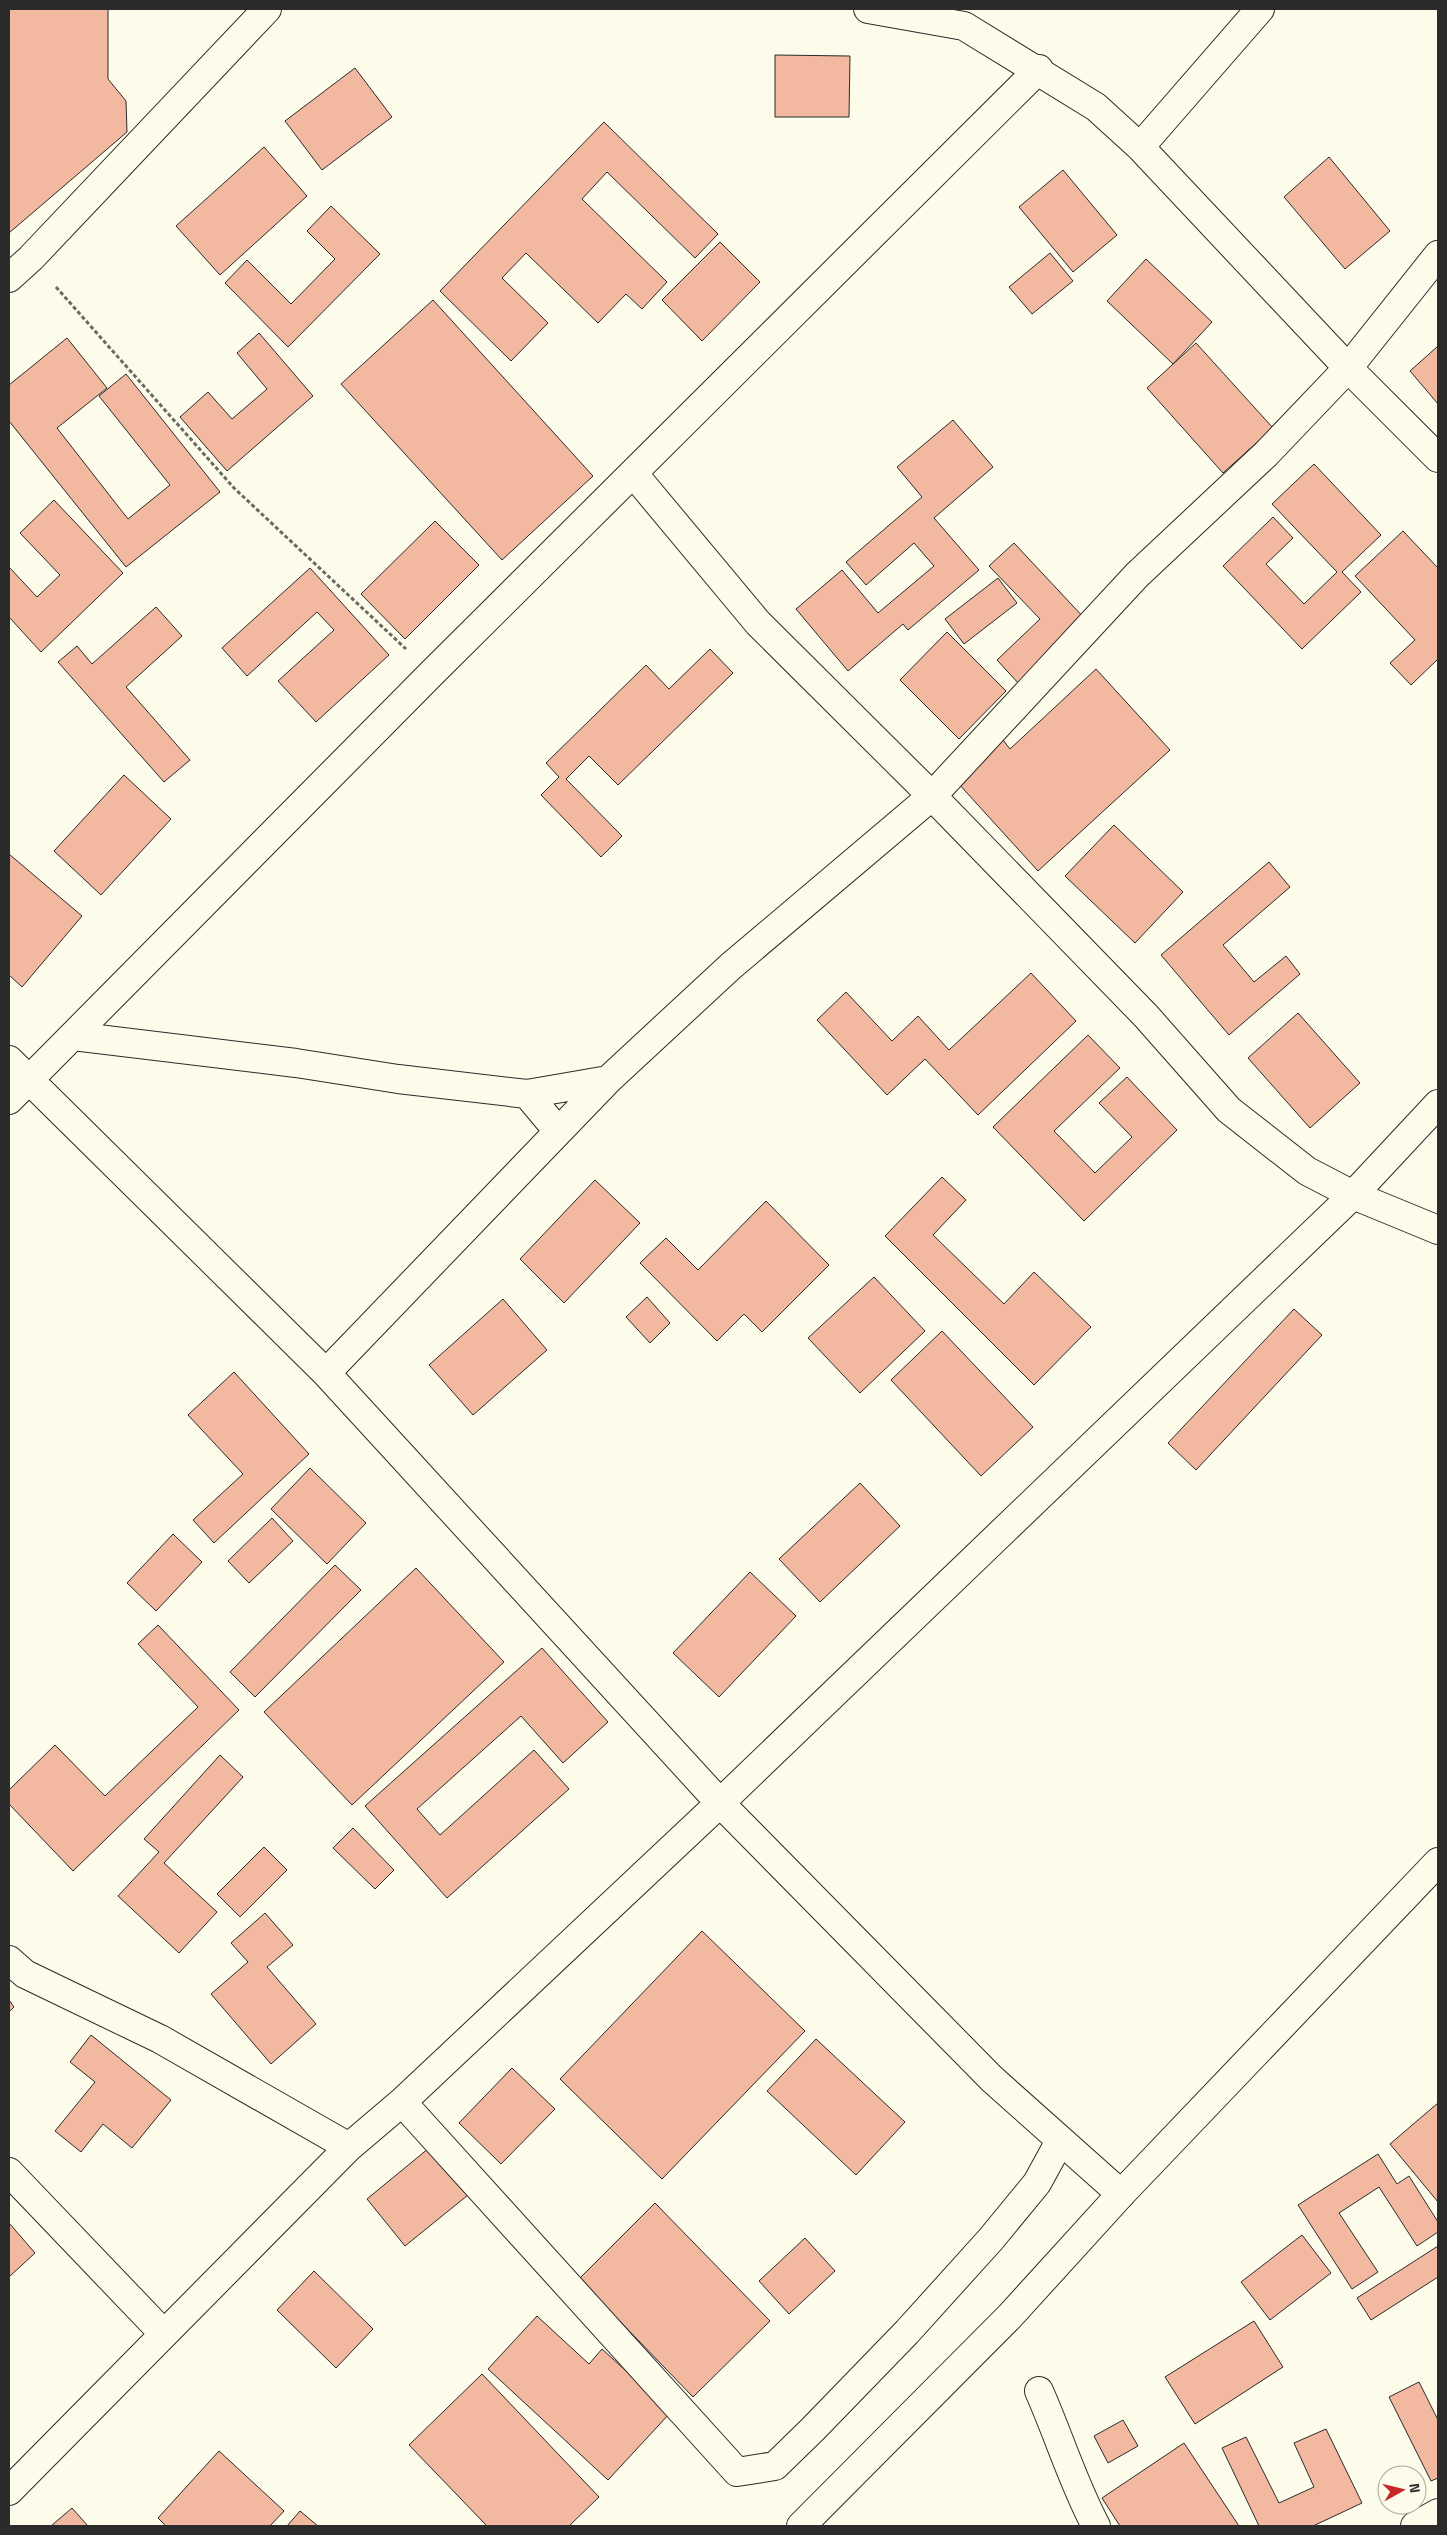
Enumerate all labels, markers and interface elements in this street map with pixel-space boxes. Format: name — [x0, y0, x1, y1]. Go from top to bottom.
north arrow — [1377, 2465, 1427, 2515]
text: N — [1404, 2482, 1426, 2494]

